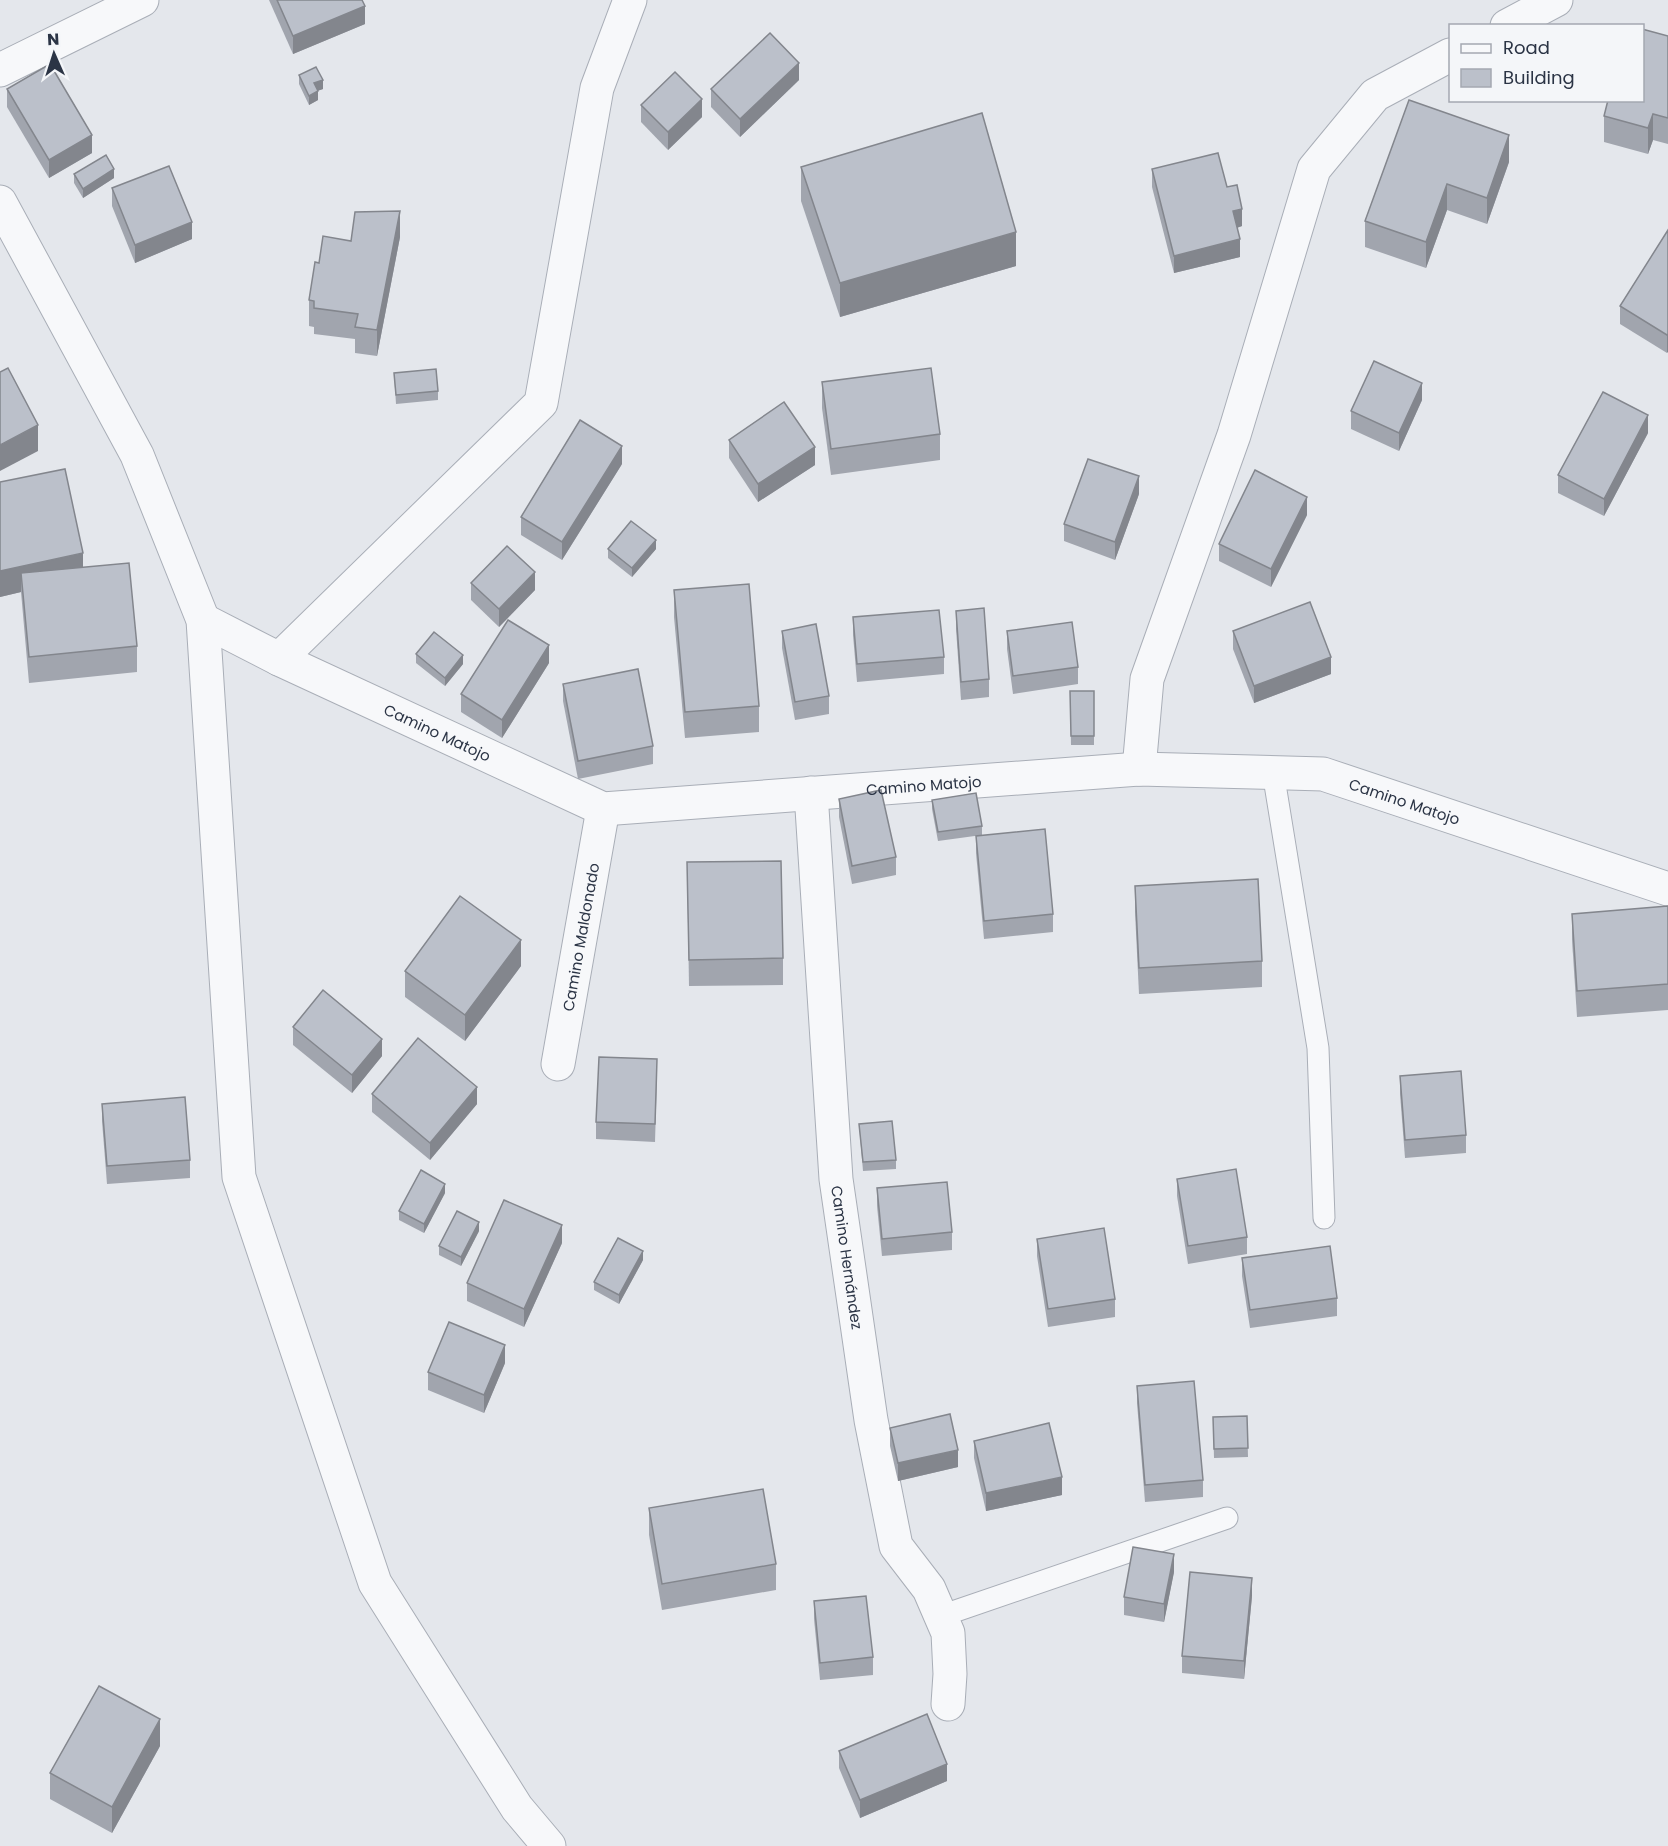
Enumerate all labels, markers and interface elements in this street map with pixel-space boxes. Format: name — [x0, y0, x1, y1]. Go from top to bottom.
north arrow — [24, 24, 84, 84]
legend — [1449, 24, 1644, 102]
text: N — [47, 28, 60, 51]
text: Road — [1503, 35, 1550, 60]
text: Building — [1503, 65, 1575, 90]
street label: Camino Matojo — [381, 699, 494, 766]
street label: Camino Matojo — [865, 770, 982, 800]
street label: Camino Matojo — [1346, 773, 1463, 829]
street label: Camino Maldonado — [557, 861, 604, 1013]
street label: Camino Hernández — [827, 1184, 868, 1331]

